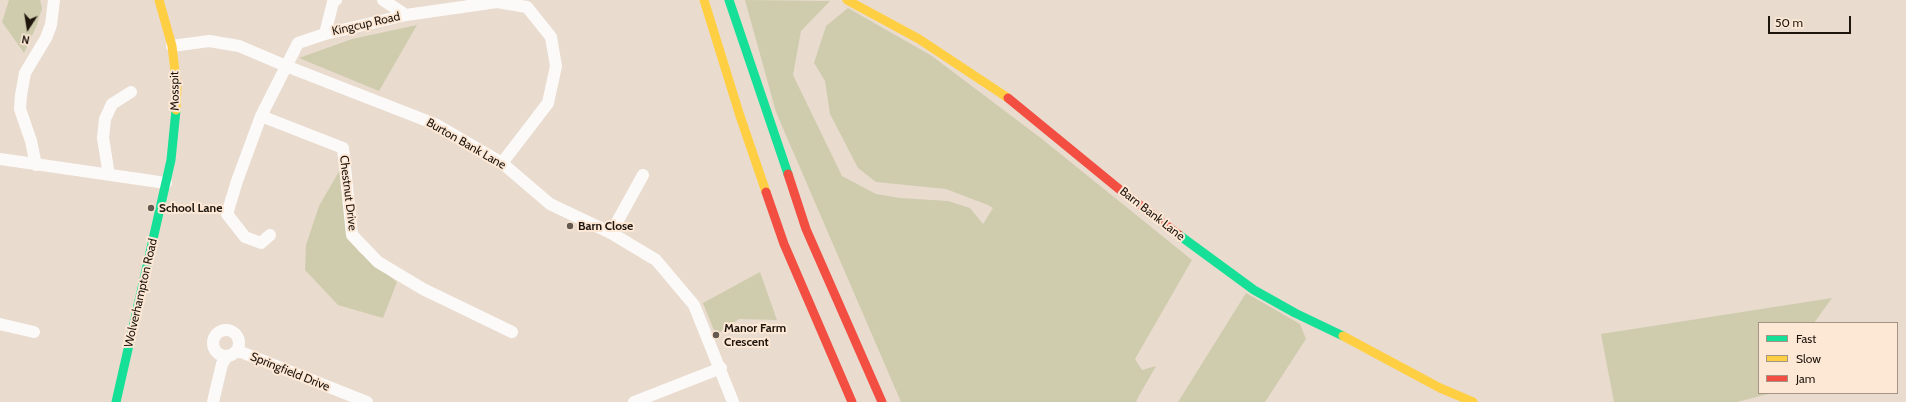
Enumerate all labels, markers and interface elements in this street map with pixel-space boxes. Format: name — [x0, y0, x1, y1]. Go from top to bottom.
north arrow — [8, 8, 48, 48]
scale bar — [1770, 8, 1853, 34]
street label: Kingcup Road — [331, 9, 401, 39]
text: 50 m — [1775, 15, 1803, 30]
text: N — [20, 32, 31, 47]
street label: Mosspit — [167, 71, 183, 111]
street label: Burton Bank Lane — [424, 115, 508, 173]
street label: Chestnut Drive — [336, 155, 360, 231]
street label: Barn Bank Lane — [1117, 184, 1187, 244]
place label: School Lane — [159, 201, 222, 215]
marker: School Lane — [146, 203, 156, 213]
place label: Barn Close — [578, 219, 633, 233]
marker: Barn Close — [565, 221, 575, 231]
street label: Wolverhampton Road — [121, 237, 161, 349]
place label: Manor Farm Crescent — [724, 321, 786, 349]
legend — [1758, 322, 1898, 394]
marker: Manor Farm Crescent — [711, 330, 721, 340]
text: Fast — [1796, 331, 1816, 346]
street label: Springfield Drive — [248, 350, 332, 394]
text: Slow — [1796, 351, 1821, 366]
text: Jam — [1796, 371, 1815, 386]

